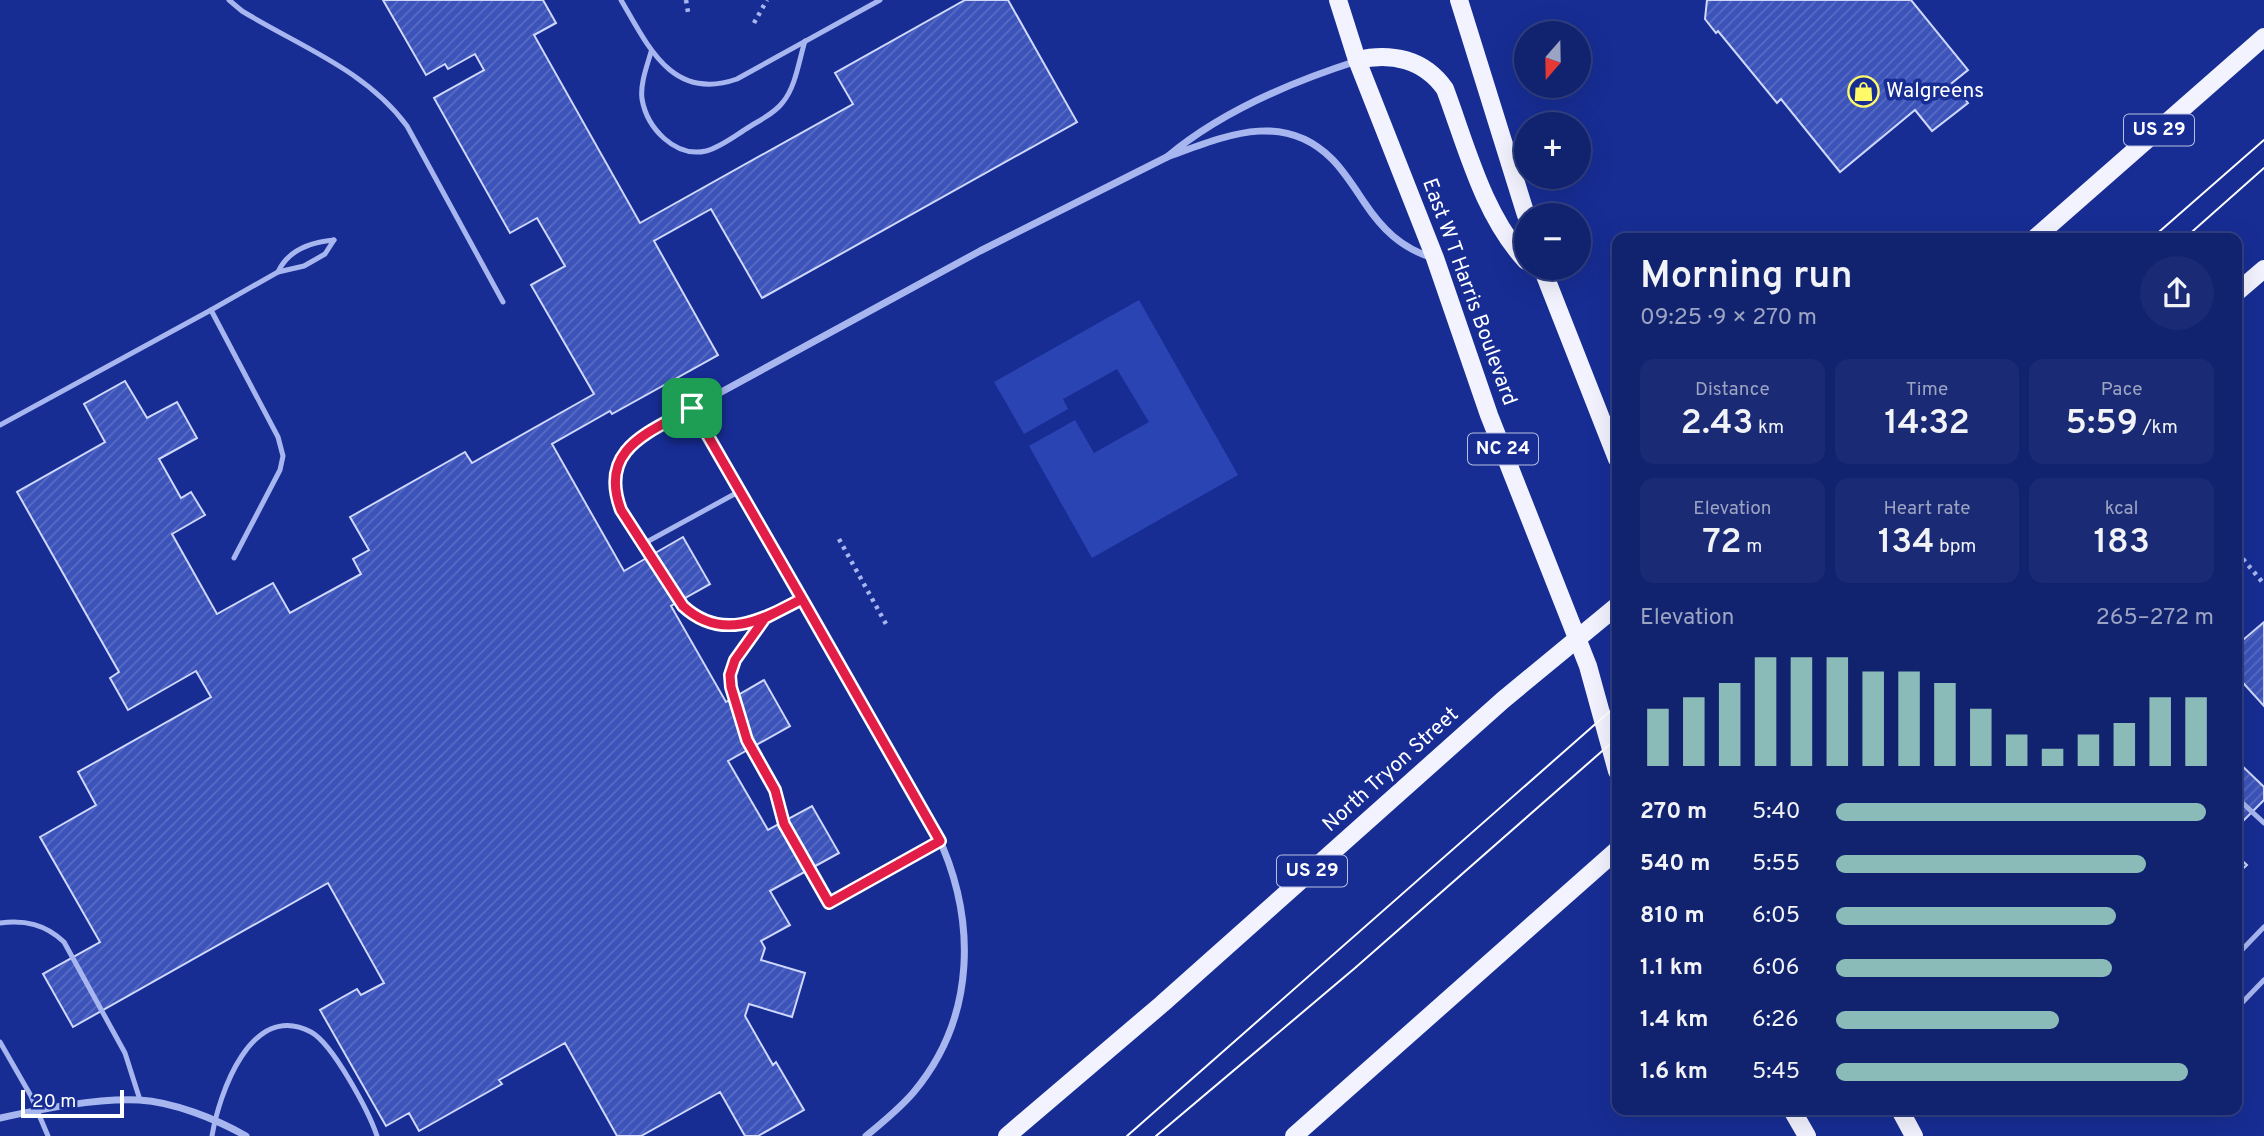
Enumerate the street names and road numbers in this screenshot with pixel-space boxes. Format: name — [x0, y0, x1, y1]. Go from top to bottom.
road number: US 29 — [2124, 114, 2194, 146]
street label: East W T Harris Boulevard — [1415, 175, 1523, 409]
road number: NC 24 — [1468, 433, 1538, 464]
street label: North Tryon Street — [1317, 702, 1465, 838]
road number: US 29 — [1277, 856, 1347, 886]

